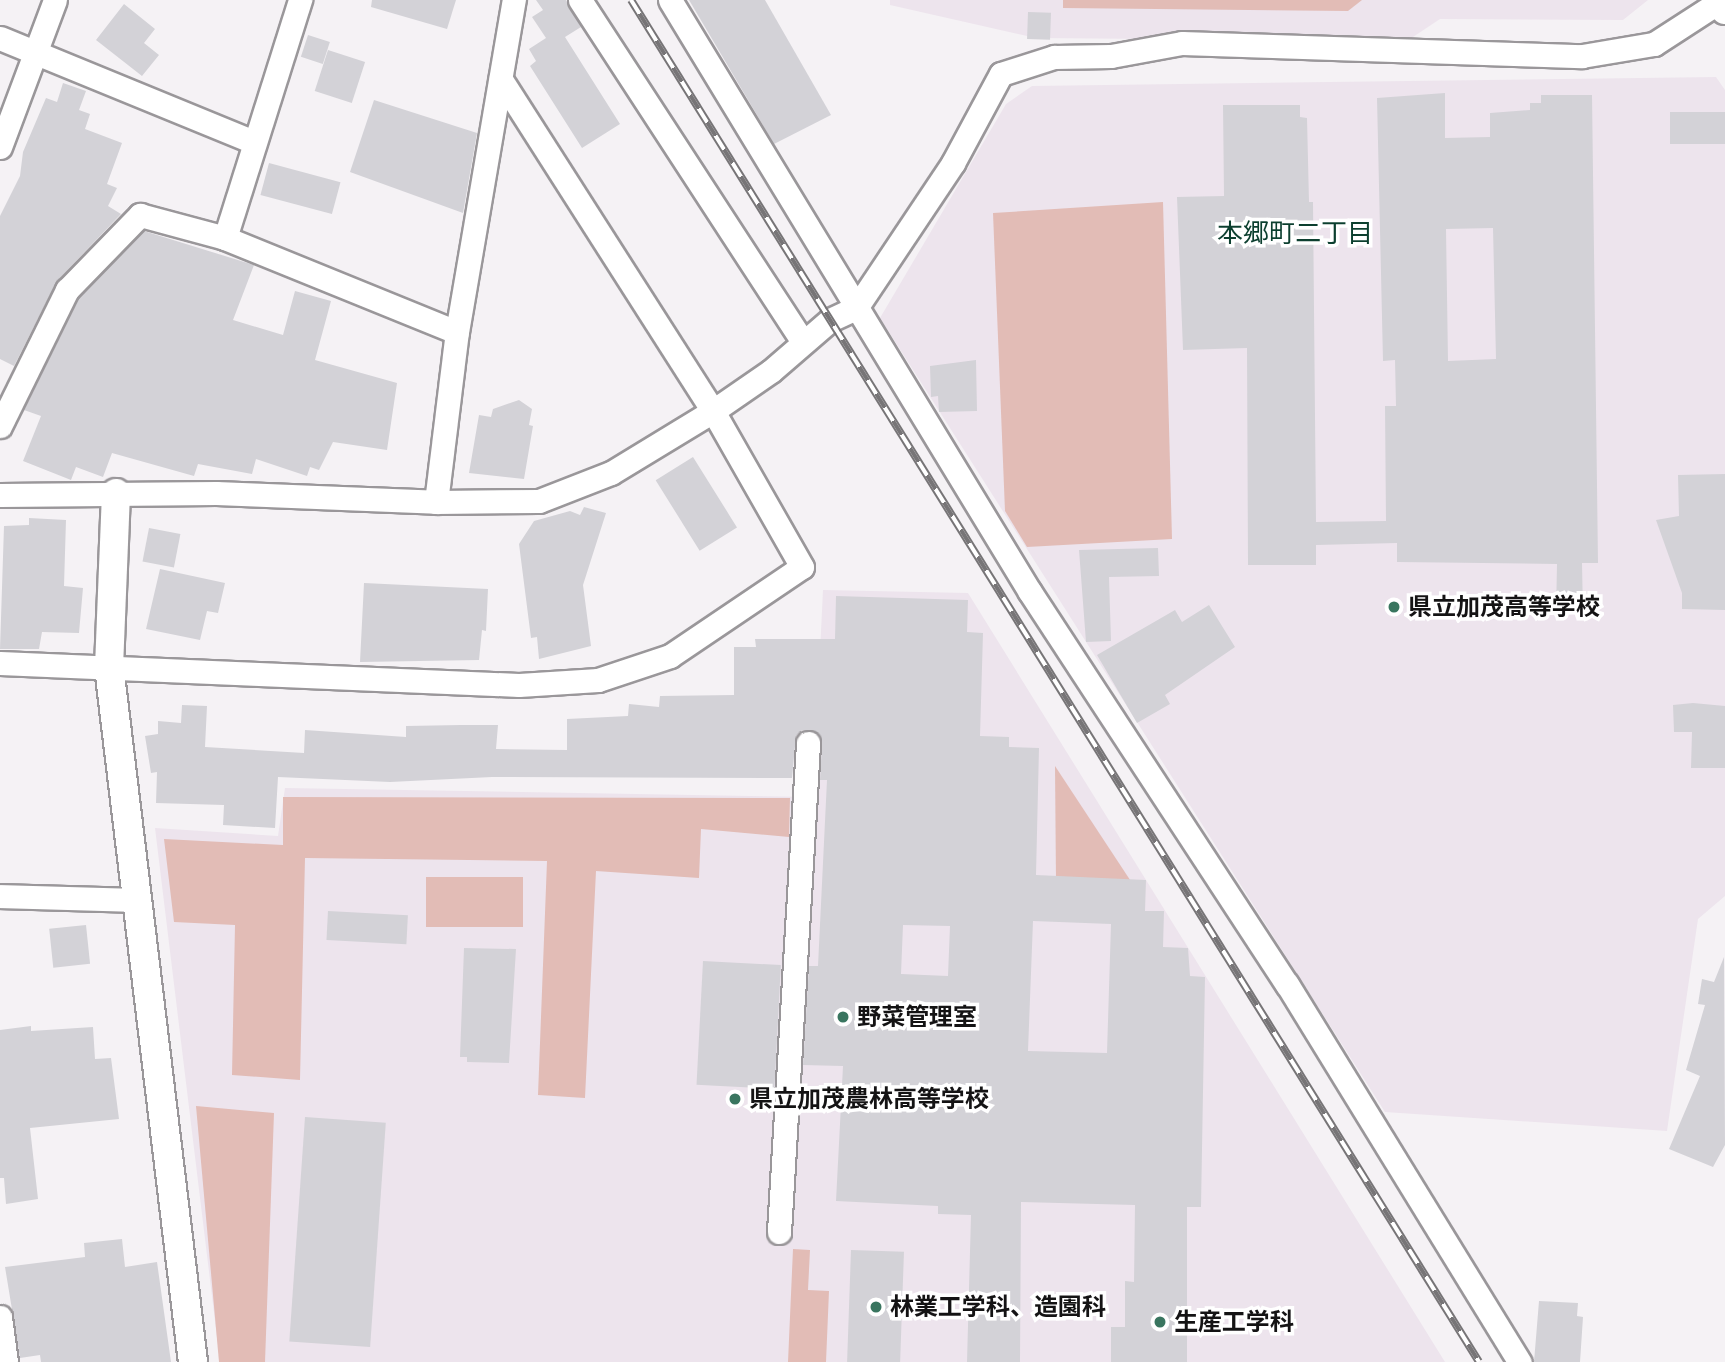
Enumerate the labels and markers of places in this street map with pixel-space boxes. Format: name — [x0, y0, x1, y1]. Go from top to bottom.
place label: 県立加茂高等学校 — [1408, 593, 1600, 621]
marker: 県立加茂高等学校 — [1386, 599, 1402, 615]
place label: 野菜管理室 — [857, 1003, 977, 1031]
marker: 野菜管理室 — [835, 1009, 851, 1025]
place label: 県立加茂農林高等学校 — [749, 1085, 989, 1113]
marker: 県立加茂農林高等学校 — [727, 1091, 743, 1107]
place label: 林業工学科、造園科 — [890, 1293, 1106, 1321]
marker: 林業工学科、造園科 — [868, 1299, 884, 1315]
place label: 生産工学科 — [1174, 1308, 1294, 1336]
marker: 生産工学科 — [1152, 1314, 1168, 1330]

